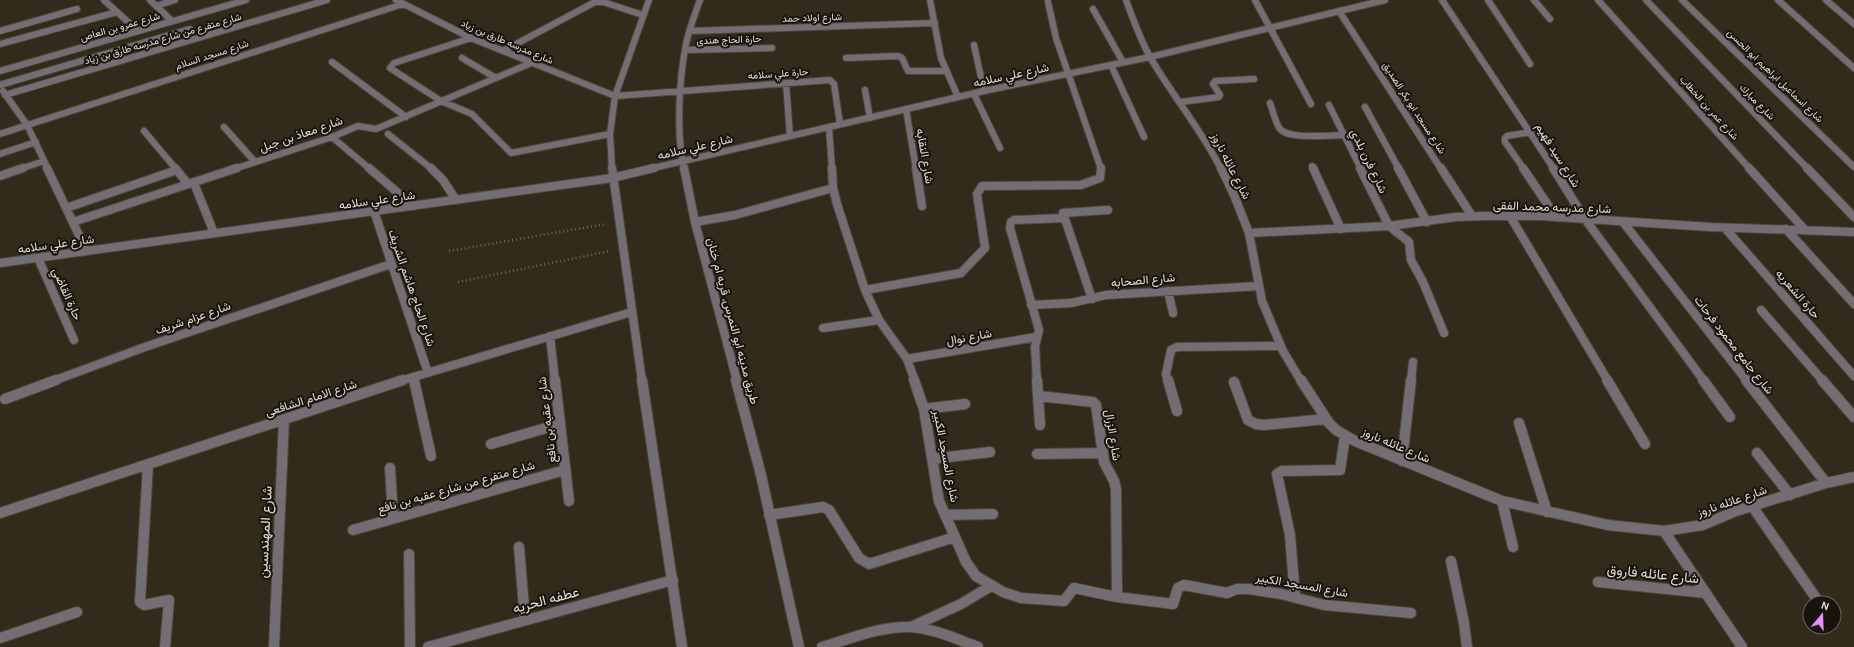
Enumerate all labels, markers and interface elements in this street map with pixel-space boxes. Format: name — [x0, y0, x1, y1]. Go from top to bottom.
street label: شارع عمرو بن العاص — [79, 10, 161, 44]
street label: شارع متفرع من شارع مدرسه طارق بن زياد — [83, 11, 243, 67]
street label: شارع اولاد حمد — [782, 11, 842, 25]
street label: شارع مدرسه طارق بن زياد — [459, 17, 555, 67]
street label: شارع اسماعيل ابراهيم ابو الحسن — [1724, 27, 1826, 125]
street label: حارة الحاج هندى — [696, 33, 762, 47]
street label: شارع مسجد السلام — [174, 37, 250, 73]
street label: شارع علي سلامه — [972, 60, 1051, 93]
street label: شارع مسجد ابو بكر الصديق — [1380, 60, 1448, 156]
street label: حارة علي سلامه — [747, 66, 809, 84]
street label: شارع عمر بن الخطاب — [1677, 73, 1741, 143]
street label: شارع مبارك — [1737, 81, 1777, 123]
street label: شارع معاذ بن جبل — [257, 113, 345, 157]
street label: شارع سيد فهيم — [1531, 120, 1583, 191]
street label: شارع النقابه — [911, 127, 937, 185]
street label: شارع فرن بلدي — [1345, 127, 1391, 197]
street label: شارع عائله ناروز — [1206, 129, 1254, 203]
street label: شارع علي سلامه — [656, 132, 735, 165]
street label: شارع علي سلامه — [338, 188, 417, 215]
street label: شارع مدرسه محمد الفقى — [1493, 198, 1611, 218]
street label: شارع الحاج هاشم الشريف — [384, 228, 439, 349]
street label: شارع علي سلامه — [17, 232, 96, 259]
street label: طريق مدينه ابو النمرس, قريه ام خنان — [703, 236, 762, 406]
street label: حارة القاضي — [46, 266, 85, 324]
street label: حارة الشعريه — [1772, 267, 1823, 322]
street label: شارع الصحابه — [1110, 270, 1176, 292]
street label: شارع جامع محمود فرحات — [1690, 293, 1777, 398]
street label: شارع عزام شريف — [153, 299, 233, 339]
street label: شارع نوال — [945, 326, 993, 350]
street label: شارع عقبه بن نافع — [535, 376, 561, 464]
street label: شارع الامام الشافعى — [263, 377, 359, 421]
street label: شارع المسجد الكبير — [928, 408, 962, 504]
street label: شارع الزرال — [1100, 409, 1124, 462]
street label: شارع عائله ناروز — [1358, 424, 1432, 468]
street label: شارع متفرع من شارع عقبه بن نافع — [376, 458, 537, 518]
street label: شارع عائله ناروز — [1694, 483, 1769, 522]
street label: شارع المهندسين — [254, 485, 278, 579]
street label: شارع عائله فاروق — [1606, 561, 1700, 589]
street label: شارع المسجد الكبير — [1253, 570, 1349, 602]
street label: عطفه الحريه — [511, 583, 581, 617]
north arrow — [1802, 595, 1842, 635]
text: N — [1819, 599, 1831, 613]

